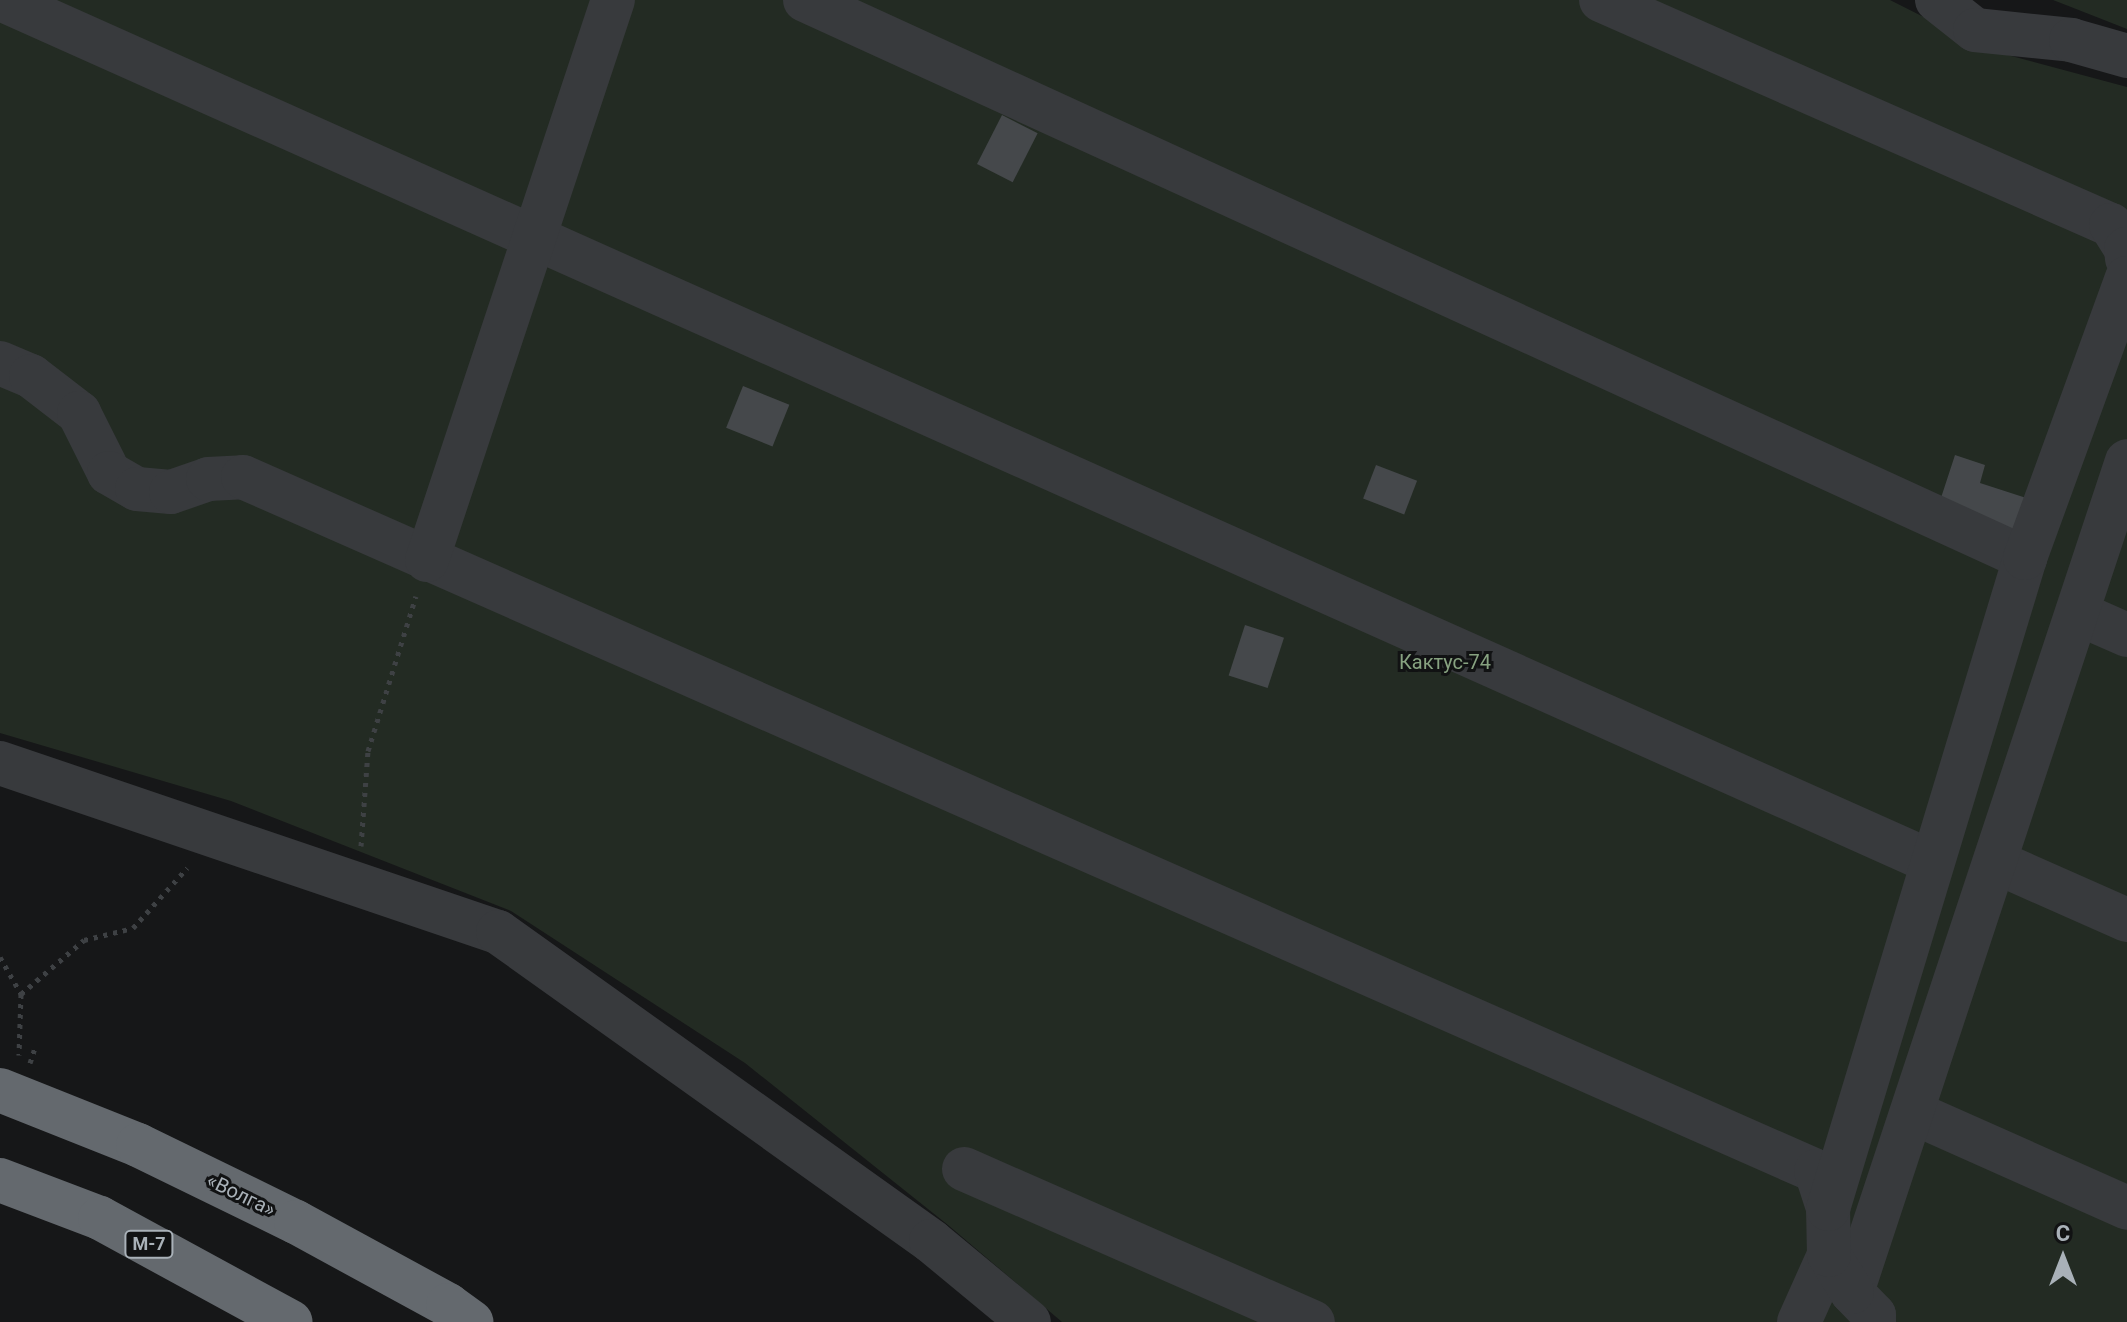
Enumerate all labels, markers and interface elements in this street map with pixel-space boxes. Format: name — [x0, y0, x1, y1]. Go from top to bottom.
park label: Кактус-74 — [1399, 650, 1491, 674]
street label: «Волга» — [203, 1168, 279, 1222]
north arrow — [2023, 1218, 2103, 1298]
text: С — [2056, 1221, 2070, 1246]
road number: М-7 — [123, 1230, 175, 1258]

